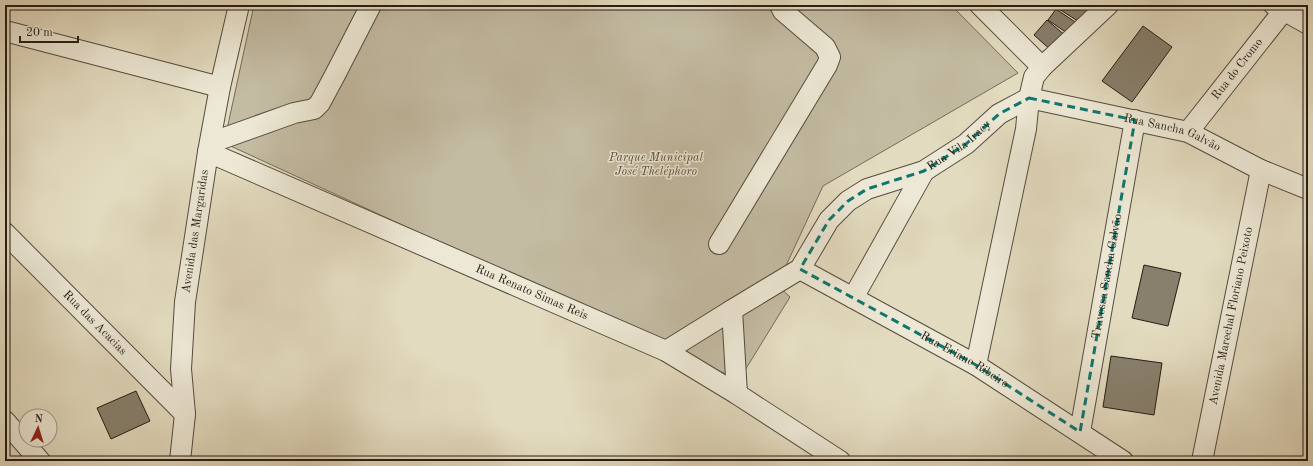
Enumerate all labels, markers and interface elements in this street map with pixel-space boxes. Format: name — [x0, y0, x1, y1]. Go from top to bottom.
scale bar — [20, 18, 78, 44]
text: 20 m — [26, 27, 53, 39]
street label: Rua do Cromo — [1210, 36, 1265, 102]
street label: Rua Sancha Galvão — [1123, 112, 1222, 154]
street label: Rua Vila Iracy — [925, 118, 994, 173]
park label: Parque Municipal José Theléphoro — [608, 152, 703, 178]
street label: Avenida das Margaridas — [180, 169, 211, 294]
street label: Travessa Sancha Galvão — [1090, 213, 1124, 340]
street label: Avenida Marechal Floriano Peixoto — [1207, 226, 1255, 406]
street label: Rua Renato Simas Reis — [474, 263, 590, 322]
street label: Rua das Acacias — [60, 289, 129, 357]
street label: Rua Eriane Ribeiro — [918, 330, 1011, 391]
north arrow — [18, 408, 58, 448]
text: N — [34, 414, 44, 425]

